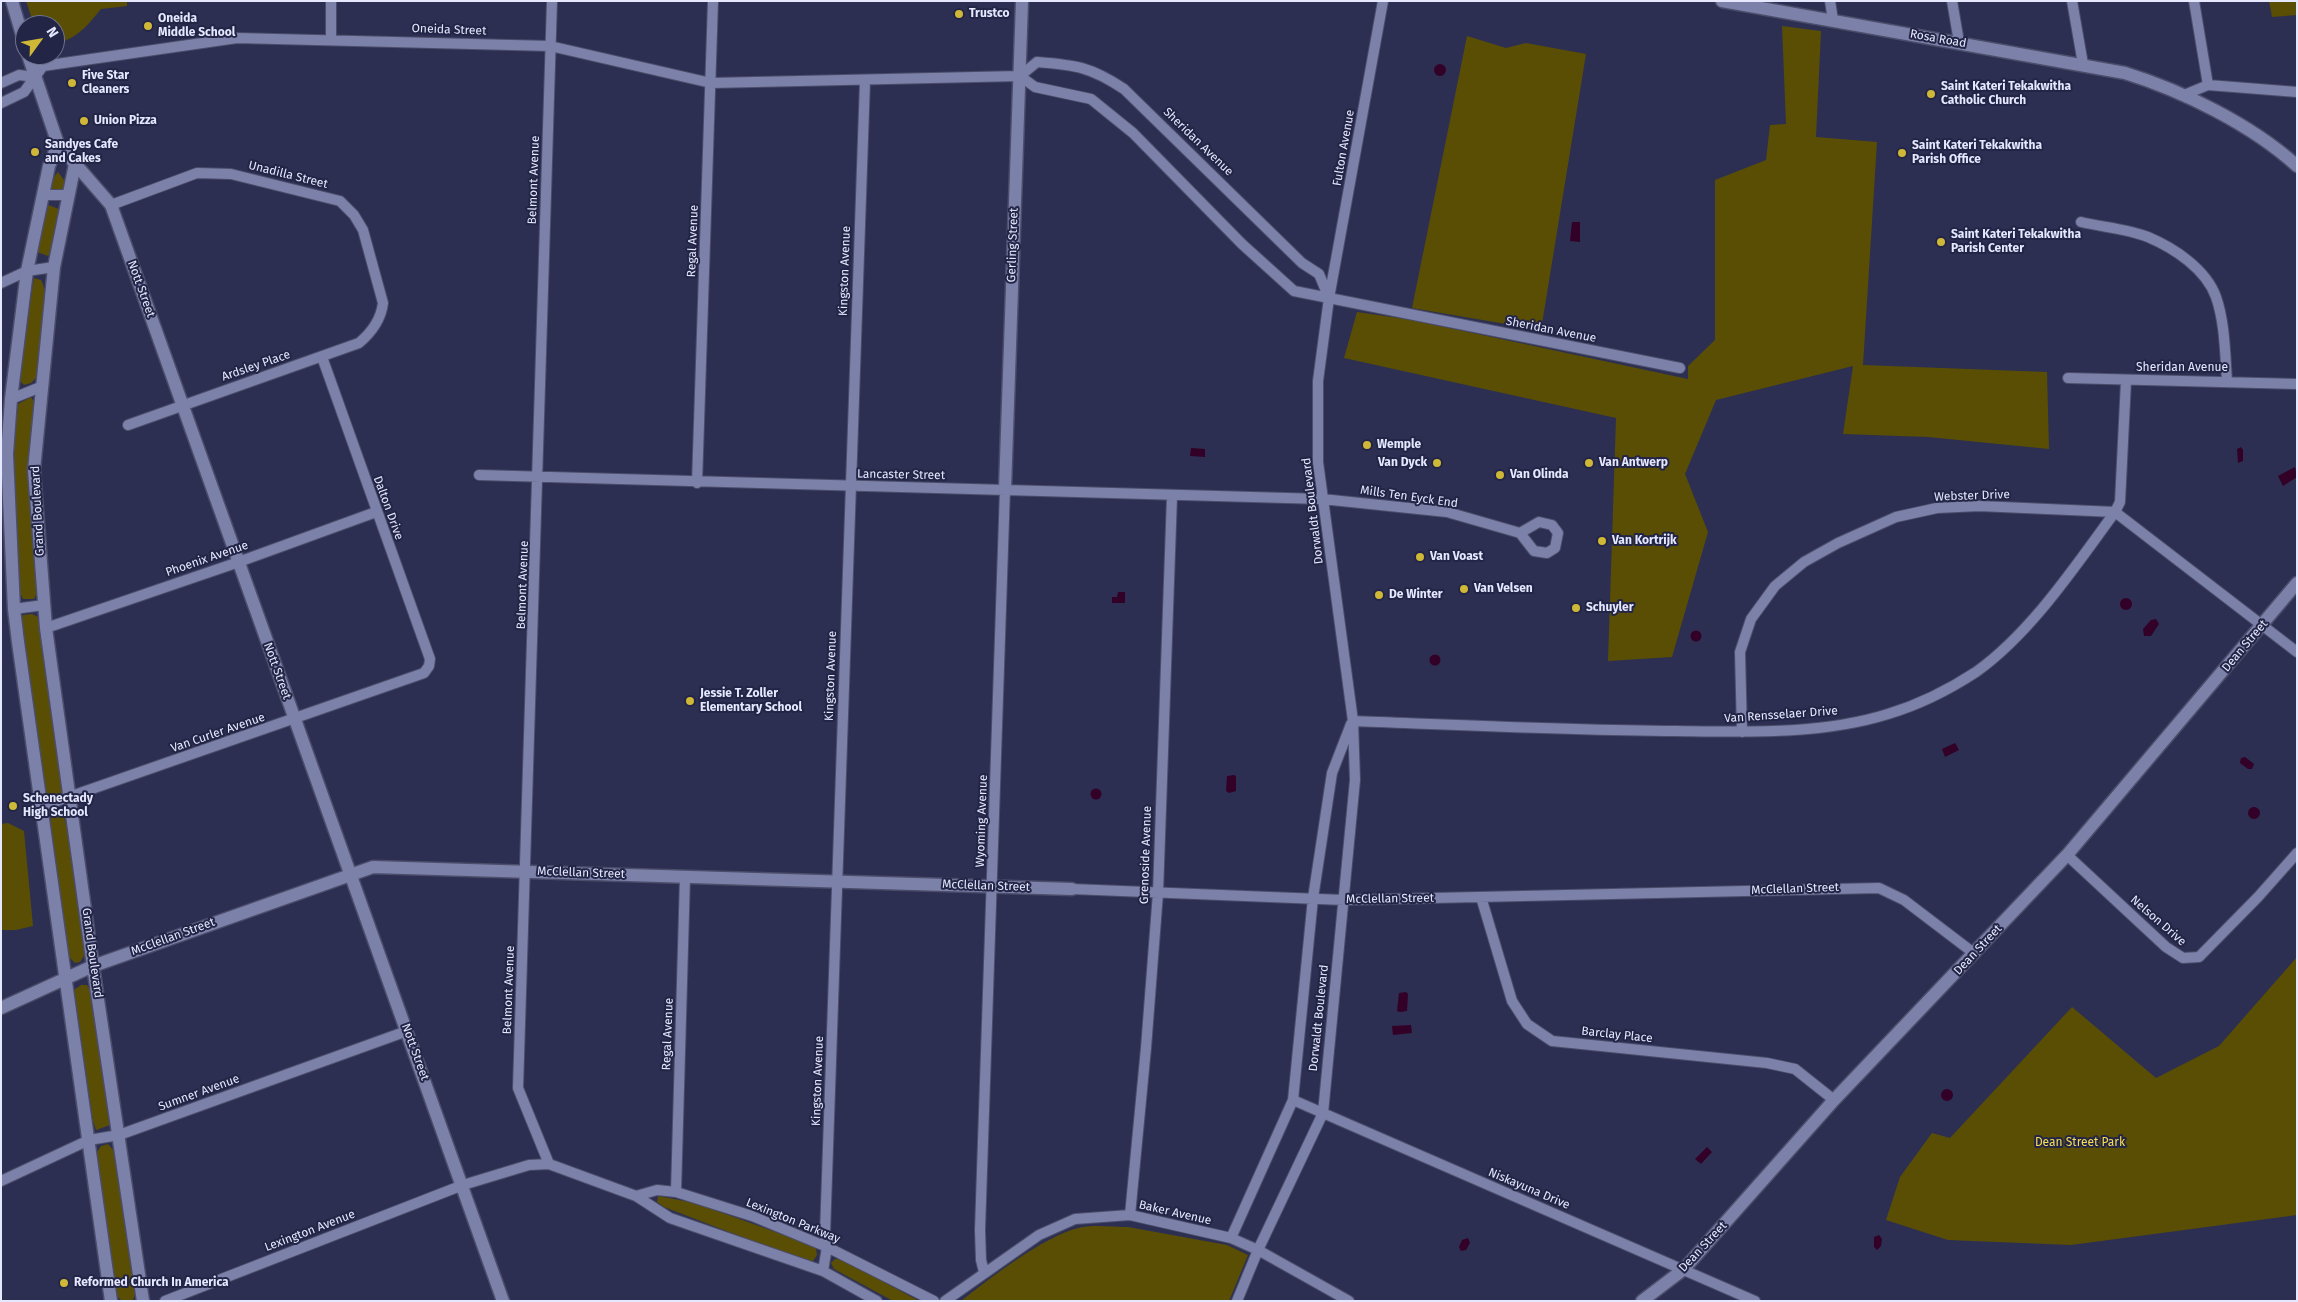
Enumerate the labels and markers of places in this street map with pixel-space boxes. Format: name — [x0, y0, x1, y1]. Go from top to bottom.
place label: Trustco — [969, 7, 1010, 21]
marker: Trustco — [953, 8, 965, 20]
place label: Oneida Middle School — [158, 12, 235, 40]
marker: Oneida Middle School — [142, 20, 154, 32]
place label: Five Star Cleaners — [82, 69, 129, 97]
marker: Five Star Cleaners — [66, 77, 78, 89]
place label: Saint Kateri Tekakwitha Catholic Church — [1941, 80, 2071, 108]
marker: Saint Kateri Tekakwitha Catholic Church — [1925, 88, 1937, 100]
place label: Union Pizza — [94, 114, 157, 128]
marker: Union Pizza — [78, 115, 90, 127]
place label: Sandyes Cafe and Cakes — [45, 138, 118, 166]
place label: Saint Kateri Tekakwitha Parish Office — [1912, 139, 2042, 167]
marker: Sandyes Cafe and Cakes — [29, 146, 41, 158]
marker: Saint Kateri Tekakwitha Parish Office — [1896, 147, 1908, 159]
place label: Saint Kateri Tekakwitha Parish Center — [1951, 228, 2081, 256]
marker: Saint Kateri Tekakwitha Parish Center — [1935, 236, 1947, 248]
place label: Wemple — [1377, 438, 1421, 452]
marker: Wemple — [1361, 439, 1373, 451]
place label: Van Dyck — [1378, 456, 1427, 470]
place label: Van Antwerp — [1599, 456, 1668, 470]
marker: Van Dyck — [1431, 457, 1443, 469]
marker: Van Antwerp — [1583, 457, 1595, 469]
place label: Van Olinda — [1510, 468, 1569, 482]
marker: Van Olinda — [1494, 469, 1506, 481]
place label: Van Kortrijk — [1612, 534, 1677, 548]
marker: Van Kortrijk — [1596, 535, 1608, 547]
place label: Van Voast — [1430, 550, 1483, 564]
marker: Van Voast — [1414, 551, 1426, 563]
place label: Van Velsen — [1474, 582, 1533, 596]
marker: Van Velsen — [1458, 583, 1470, 595]
place label: De Winter — [1389, 588, 1443, 602]
marker: De Winter — [1373, 589, 1385, 601]
place label: Schuyler — [1586, 601, 1634, 615]
marker: Schuyler — [1570, 602, 1582, 614]
place label: Jessie T. Zoller Elementary School — [700, 687, 802, 715]
marker: Jessie T. Zoller Elementary School — [684, 695, 696, 707]
place label: Schenectady High School — [23, 792, 93, 820]
marker: Schenectady High School — [7, 800, 19, 812]
place label: Reformed Church In America — [74, 1276, 229, 1290]
marker: Reformed Church In America — [58, 1277, 70, 1289]

